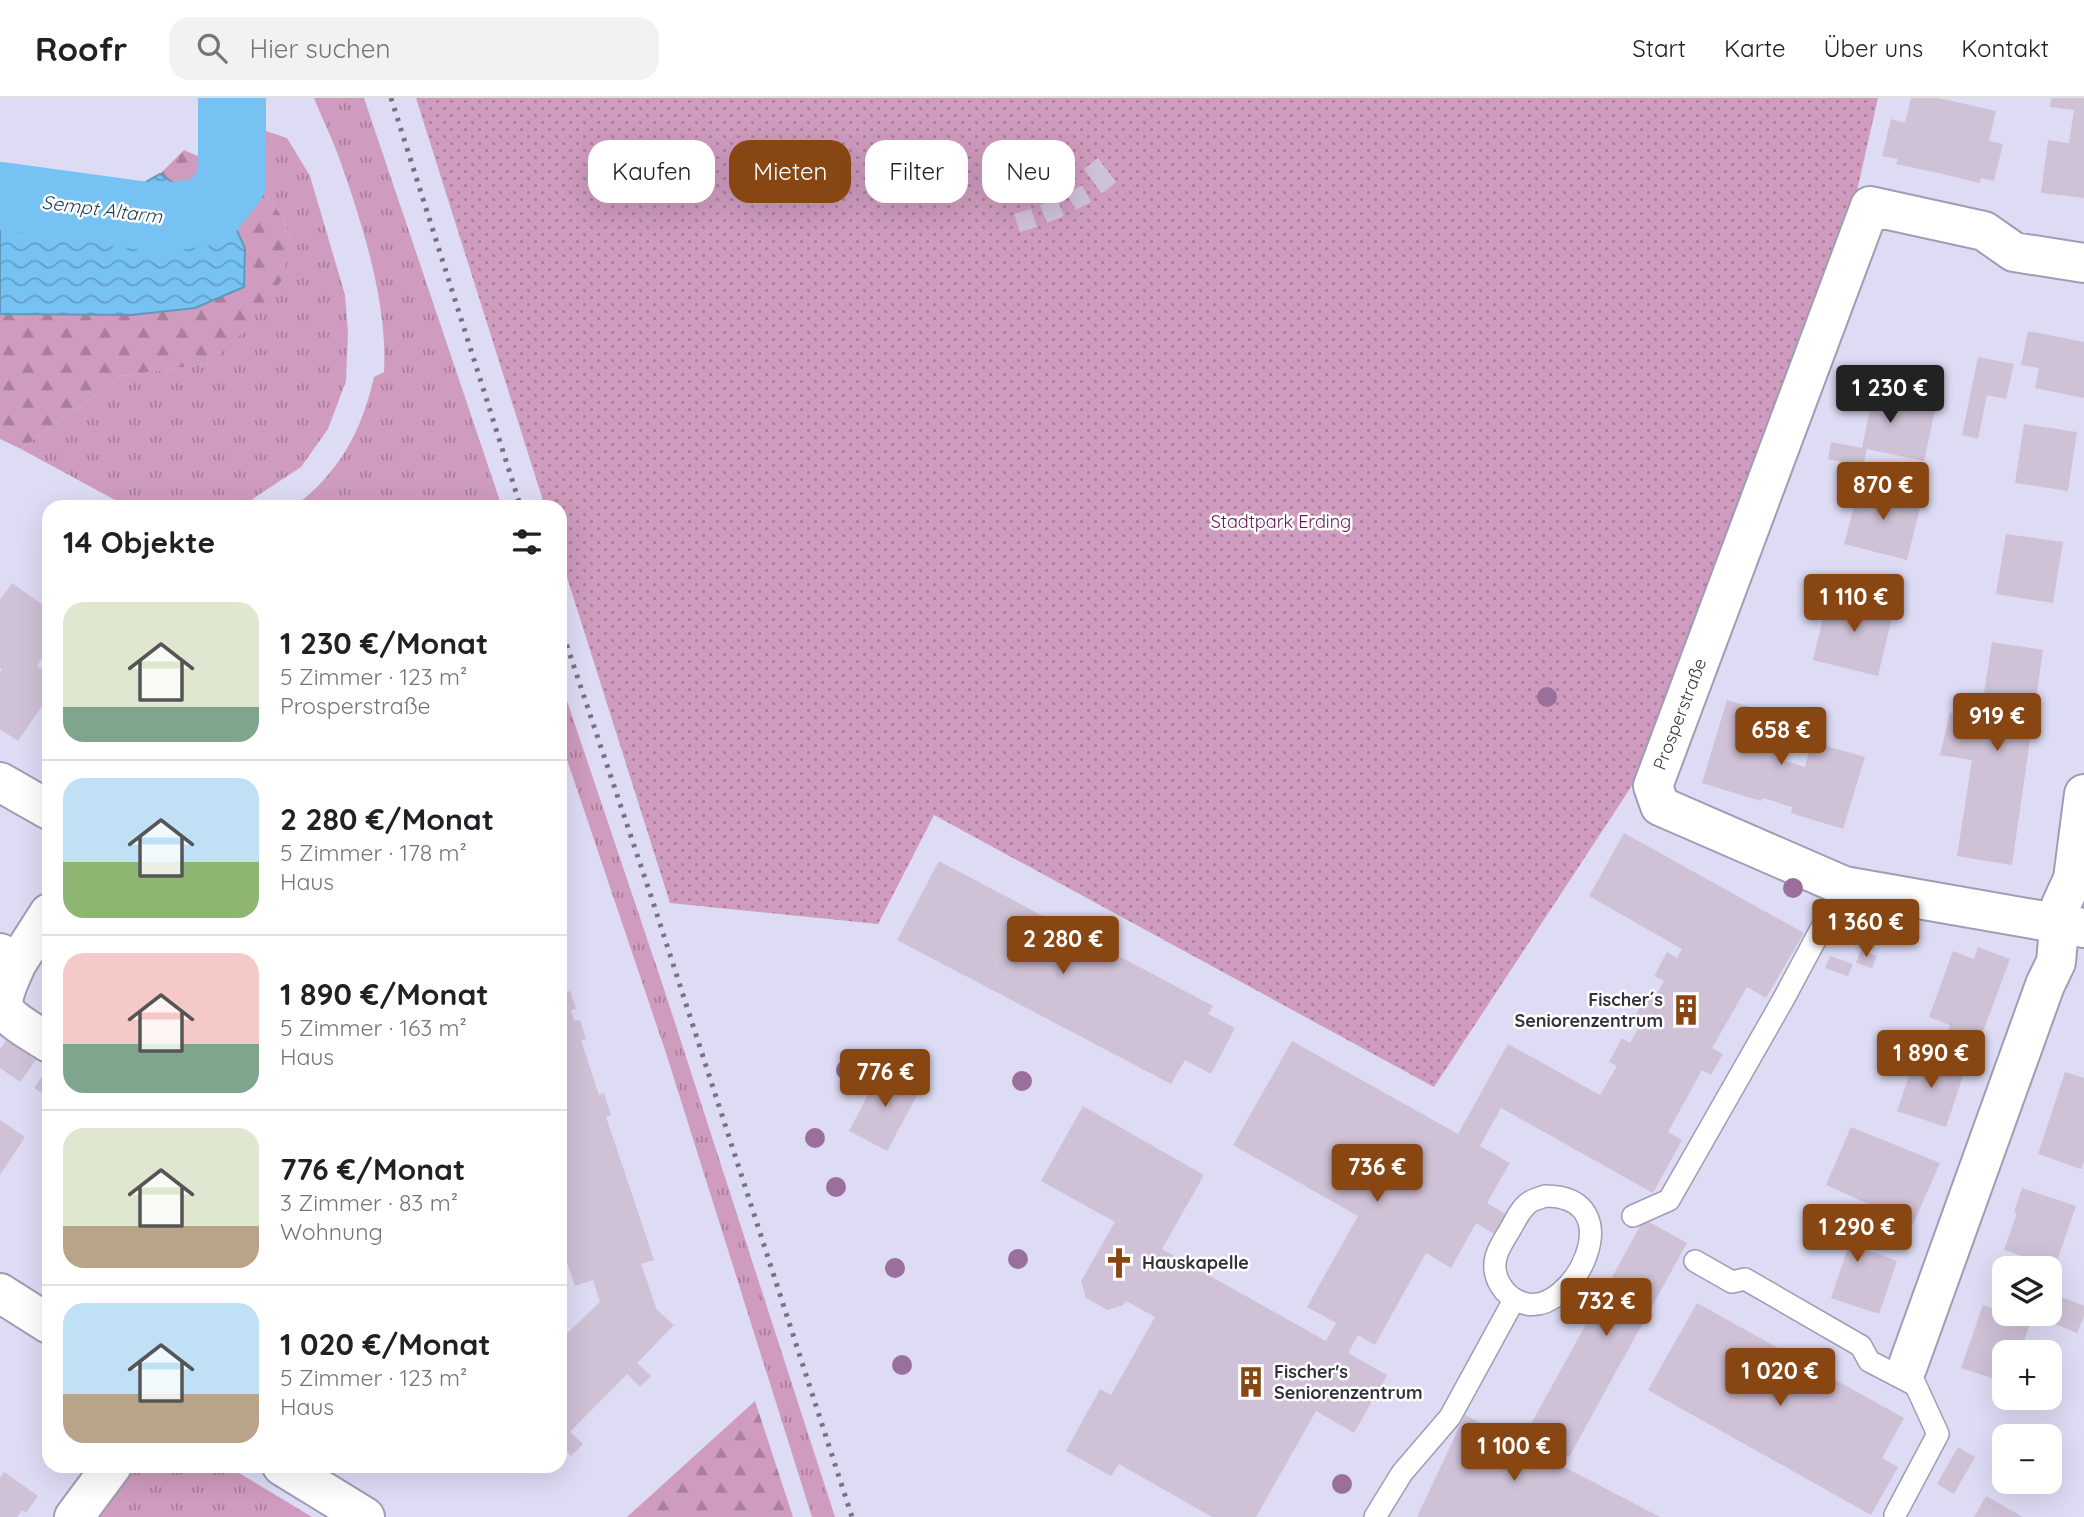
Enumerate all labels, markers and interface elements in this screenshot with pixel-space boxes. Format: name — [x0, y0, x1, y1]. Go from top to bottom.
search box — [169, 17, 659, 80]
text: Roofr — [35, 28, 127, 69]
icon: search — [193, 29, 231, 67]
text: Hier suchen — [249, 32, 390, 65]
text: Start — [1632, 33, 1686, 63]
text: Karte — [1724, 33, 1785, 63]
text: Über uns — [1823, 33, 1923, 63]
text: Kontakt — [1961, 33, 2049, 63]
chip: Kaufen — [588, 140, 715, 203]
chip: Mieten — [729, 140, 851, 203]
chip: Filter — [865, 140, 968, 203]
chip: Neu — [982, 140, 1075, 203]
water label: Sempt Altarm — [40, 190, 164, 228]
pin: 1 230 € — [1825, 366, 1955, 425]
text: 1 230 € — [1852, 373, 1928, 402]
pin: 870 € — [1834, 462, 1932, 522]
text: 870 € — [1853, 470, 1913, 499]
park label: Stadtpark Erding — [1211, 510, 1351, 533]
text: 14 Objekte — [63, 523, 215, 561]
icon: filters — [508, 523, 546, 561]
pin: 1 110 € — [1789, 574, 1919, 634]
text: 1 110 € — [1820, 582, 1888, 611]
text: 1 230 €/Monat — [280, 624, 488, 662]
icon: home — [119, 630, 203, 714]
street label: Prosperstraße — [1648, 655, 1711, 773]
text: 5 Zimmer · 123 m² — [280, 662, 467, 691]
text: Prosperstraße — [280, 691, 431, 720]
pin: 919 € — [1948, 694, 2046, 753]
text: 919 € — [1969, 701, 2025, 730]
pin: 658 € — [1732, 708, 1830, 767]
text: 658 € — [1751, 715, 1811, 744]
text: 2 280 €/Monat — [280, 800, 494, 838]
icon: home — [119, 806, 203, 890]
text: 5 Zimmer · 178 m² — [280, 838, 467, 867]
text: Haus — [280, 867, 334, 896]
pin: 1 360 € — [1801, 900, 1931, 959]
text: 1 360 € — [1828, 907, 1904, 936]
pin: 2 280 € — [998, 916, 1128, 976]
text: 2 280 € — [1023, 924, 1103, 953]
text: 1 890 €/Monat — [280, 975, 489, 1013]
icon: home — [119, 981, 203, 1065]
place label: Fischer´s Seniorenzentrum — [1514, 988, 1663, 1032]
building icon: Fischer´s Seniorenzentrum — [1669, 993, 1703, 1027]
text: 5 Zimmer · 163 m² — [280, 1013, 467, 1042]
pin: 1 890 € — [1866, 1030, 1996, 1090]
text: 1 890 € — [1893, 1038, 1969, 1067]
text: Haus — [280, 1042, 334, 1071]
pin: 776 € — [836, 1049, 934, 1109]
text: 776 € — [856, 1057, 914, 1086]
pin: 736 € — [1328, 1144, 1426, 1204]
text: 776 €/Monat — [280, 1150, 465, 1188]
text: 736 € — [1348, 1152, 1406, 1181]
icon: home — [119, 1156, 203, 1240]
text: 3 Zimmer · 83 m² — [280, 1188, 458, 1217]
pin: 1 290 € — [1792, 1204, 1922, 1264]
text: 1 290 € — [1819, 1212, 1895, 1241]
text: Wohnung — [280, 1217, 383, 1246]
church icon: Hauskapelle — [1102, 1246, 1136, 1280]
place label: Hauskapelle — [1142, 1251, 1249, 1274]
map controls — [1992, 1256, 2062, 1494]
button: layers — [1992, 1256, 2062, 1326]
pin: 732 € — [1557, 1278, 1655, 1338]
text: 732 € — [1577, 1286, 1635, 1315]
text: 1 020 €/Monat — [280, 1325, 491, 1363]
icon: home — [119, 1331, 203, 1415]
button: + — [1992, 1340, 2062, 1410]
pin: 1 020 € — [1715, 1348, 1845, 1408]
text: 1 020 € — [1741, 1356, 1819, 1385]
place label: Fischer's Seniorenzentrum — [1274, 1360, 1423, 1404]
text: 5 Zimmer · 123 m² — [280, 1363, 467, 1392]
building icon: Fischer's Seniorenzentrum — [1234, 1365, 1268, 1399]
text: Haus — [280, 1392, 334, 1421]
pin: 1 100 € — [1449, 1424, 1579, 1483]
button: − — [1992, 1424, 2062, 1494]
text: 1 100 € — [1477, 1431, 1551, 1460]

